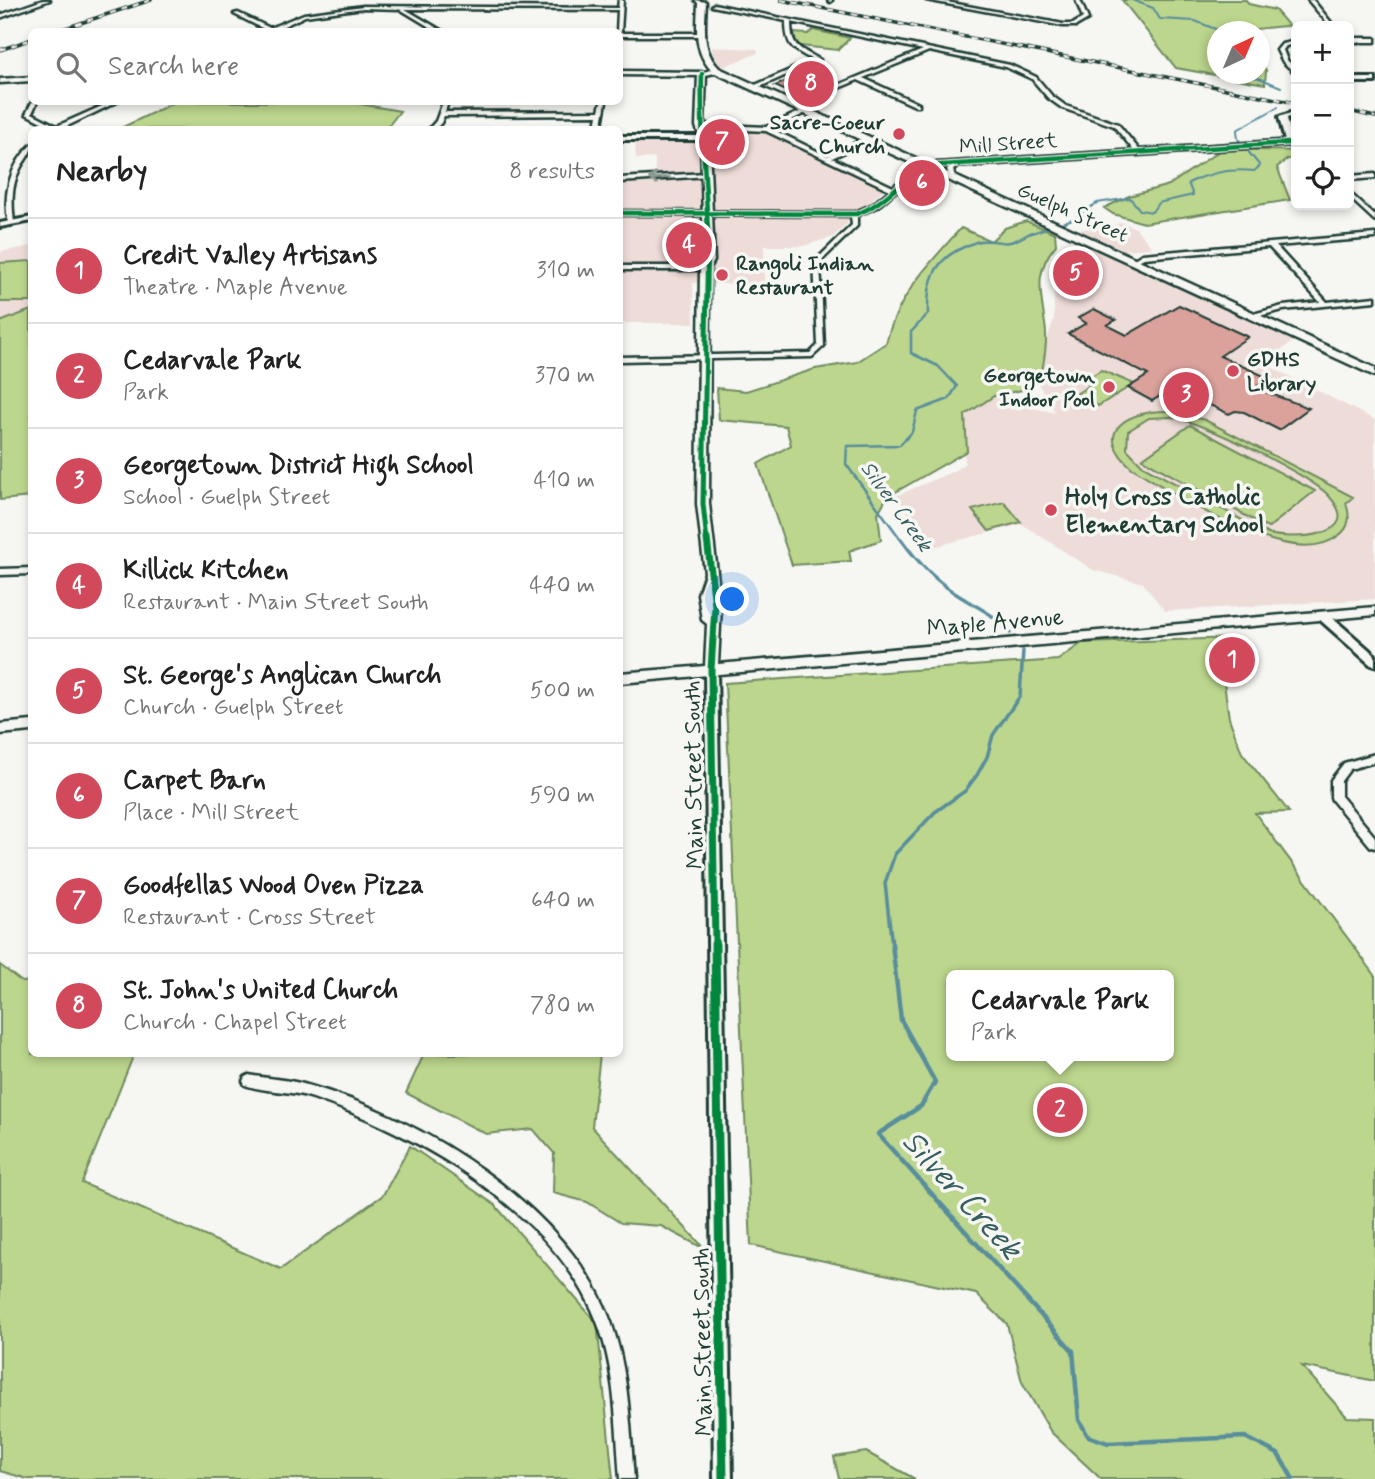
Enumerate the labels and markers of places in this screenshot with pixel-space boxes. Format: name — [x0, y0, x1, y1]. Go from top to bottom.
pin: 8 — [788, 58, 834, 110]
place label: Sacre-Coeur Church — [770, 109, 885, 161]
pin: 7 — [699, 116, 745, 168]
marker: Sacre-Coeur Church — [891, 126, 907, 142]
pin: 6 — [899, 157, 945, 209]
pin: 4 — [666, 219, 712, 271]
pin: 5 — [1053, 247, 1099, 299]
place label: Rangoli Indian Restaurant — [736, 250, 874, 302]
marker: Rangoli Indian Restaurant — [714, 267, 730, 283]
place label: GDHS Library — [1247, 346, 1316, 398]
place label: Georgetown Indoor Pool — [983, 362, 1096, 414]
marker: GDHS Library — [1225, 363, 1241, 379]
pin: 3 — [1163, 369, 1209, 421]
marker: Georgetown Indoor Pool — [1101, 379, 1117, 395]
place label: Holy Cross Catholic Elementary School — [1065, 482, 1265, 541]
marker: Holy Cross Catholic Elementary School — [1043, 502, 1059, 518]
pin: 1 — [1209, 634, 1255, 686]
pin: 2 — [1037, 1084, 1083, 1136]

